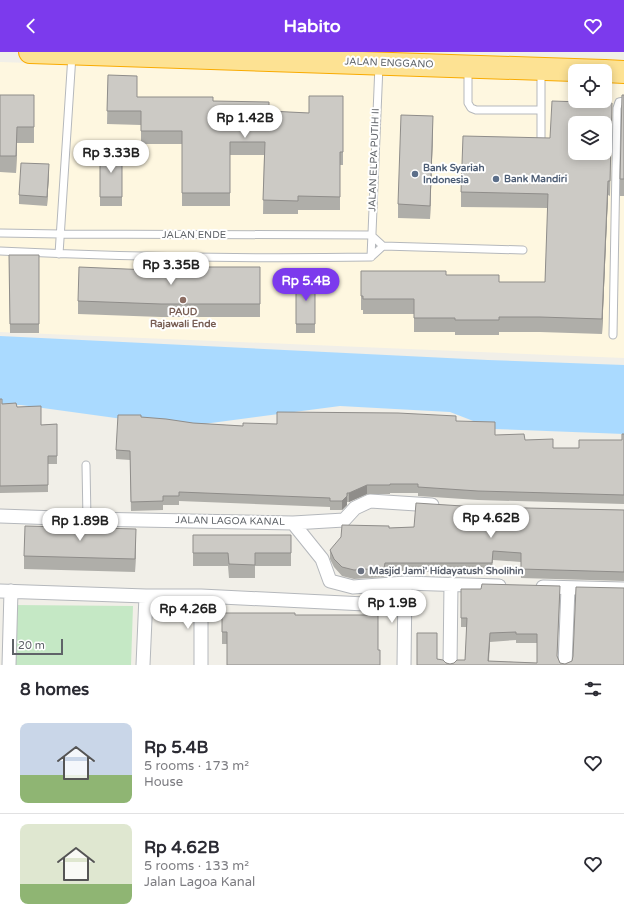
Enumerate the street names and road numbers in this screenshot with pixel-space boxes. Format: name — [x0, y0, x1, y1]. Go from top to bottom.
street label: JALAN ENGGANO — [344, 55, 434, 71]
street label: JALAN ELPA PUTIH II — [366, 108, 382, 212]
street label: JALAN ENDE — [162, 229, 226, 241]
street label: JALAN LAGOA KANAL — [175, 514, 285, 528]

